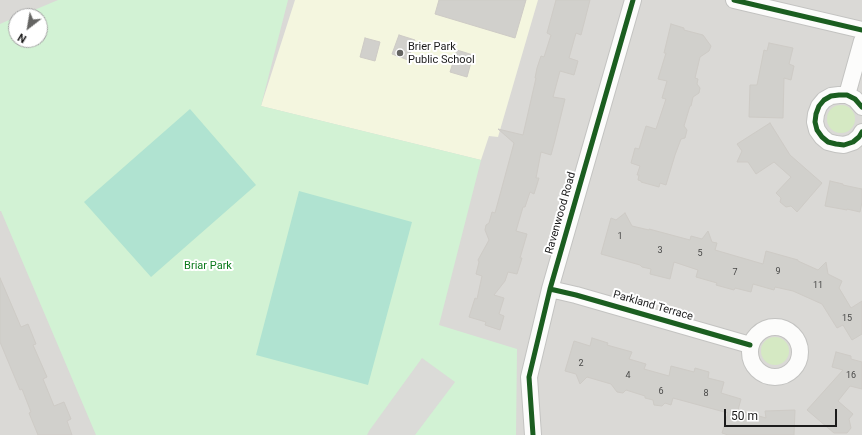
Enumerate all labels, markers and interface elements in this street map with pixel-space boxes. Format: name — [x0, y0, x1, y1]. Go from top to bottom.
north arrow — [8, 8, 48, 48]
text: N — [15, 30, 29, 45]
place label: Brier Park Public School — [408, 40, 475, 66]
marker: Brier Park Public School — [395, 48, 405, 58]
street label: Ravenwood Road — [543, 170, 579, 256]
house number: 1 — [617, 232, 623, 242]
house number: 3 — [657, 246, 663, 256]
house number: 5 — [697, 249, 703, 259]
park label: Briar Park — [184, 259, 232, 273]
house number: 9 — [775, 267, 781, 277]
house number: 7 — [732, 268, 738, 278]
house number: 11 — [813, 281, 823, 291]
street label: Parkland Terrace — [612, 288, 694, 324]
house number: 15 — [842, 314, 852, 324]
house number: 2 — [578, 359, 584, 369]
house number: 4 — [625, 371, 631, 381]
house number: 16 — [846, 371, 856, 381]
house number: 6 — [658, 387, 664, 397]
house number: 8 — [703, 389, 709, 399]
scale bar — [726, 401, 839, 427]
text: 50 m — [731, 409, 758, 423]

